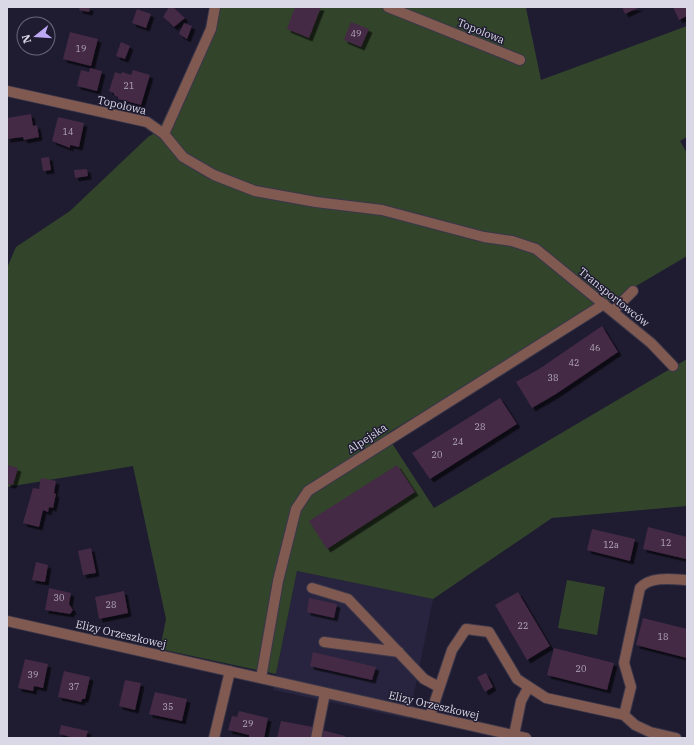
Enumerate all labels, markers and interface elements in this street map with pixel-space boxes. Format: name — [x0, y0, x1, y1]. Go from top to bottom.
street label: Topolowa — [455, 15, 507, 47]
north arrow — [16, 16, 56, 56]
house number: 49 — [351, 28, 361, 39]
text: N — [18, 32, 34, 45]
house number: 19 — [76, 43, 86, 54]
house number: 21 — [124, 80, 134, 91]
street label: Topolowa — [96, 93, 148, 117]
house number: 14 — [63, 126, 73, 137]
street label: Transportowców — [576, 264, 653, 330]
house number: 46 — [590, 342, 600, 353]
house number: 42 — [569, 357, 579, 368]
house number: 38 — [548, 372, 558, 383]
street label: Alpejska — [344, 420, 390, 456]
house number: 28 — [475, 421, 485, 432]
house number: 24 — [453, 436, 463, 447]
house number: 20 — [432, 449, 442, 460]
house number: 12 — [661, 537, 671, 548]
house number: 12a — [603, 539, 619, 550]
house number: 30 — [54, 592, 64, 603]
house number: 28 — [106, 599, 116, 610]
street label: Elizy Orzeszkowej — [74, 617, 168, 651]
house number: 22 — [518, 620, 528, 631]
house number: 18 — [658, 631, 668, 642]
house number: 20 — [576, 663, 586, 674]
house number: 39 — [28, 669, 38, 680]
house number: 37 — [69, 681, 79, 692]
street label: Elizy Orzeszkowej — [387, 688, 481, 722]
house number: 35 — [163, 701, 173, 712]
house number: 29 — [243, 718, 253, 729]

